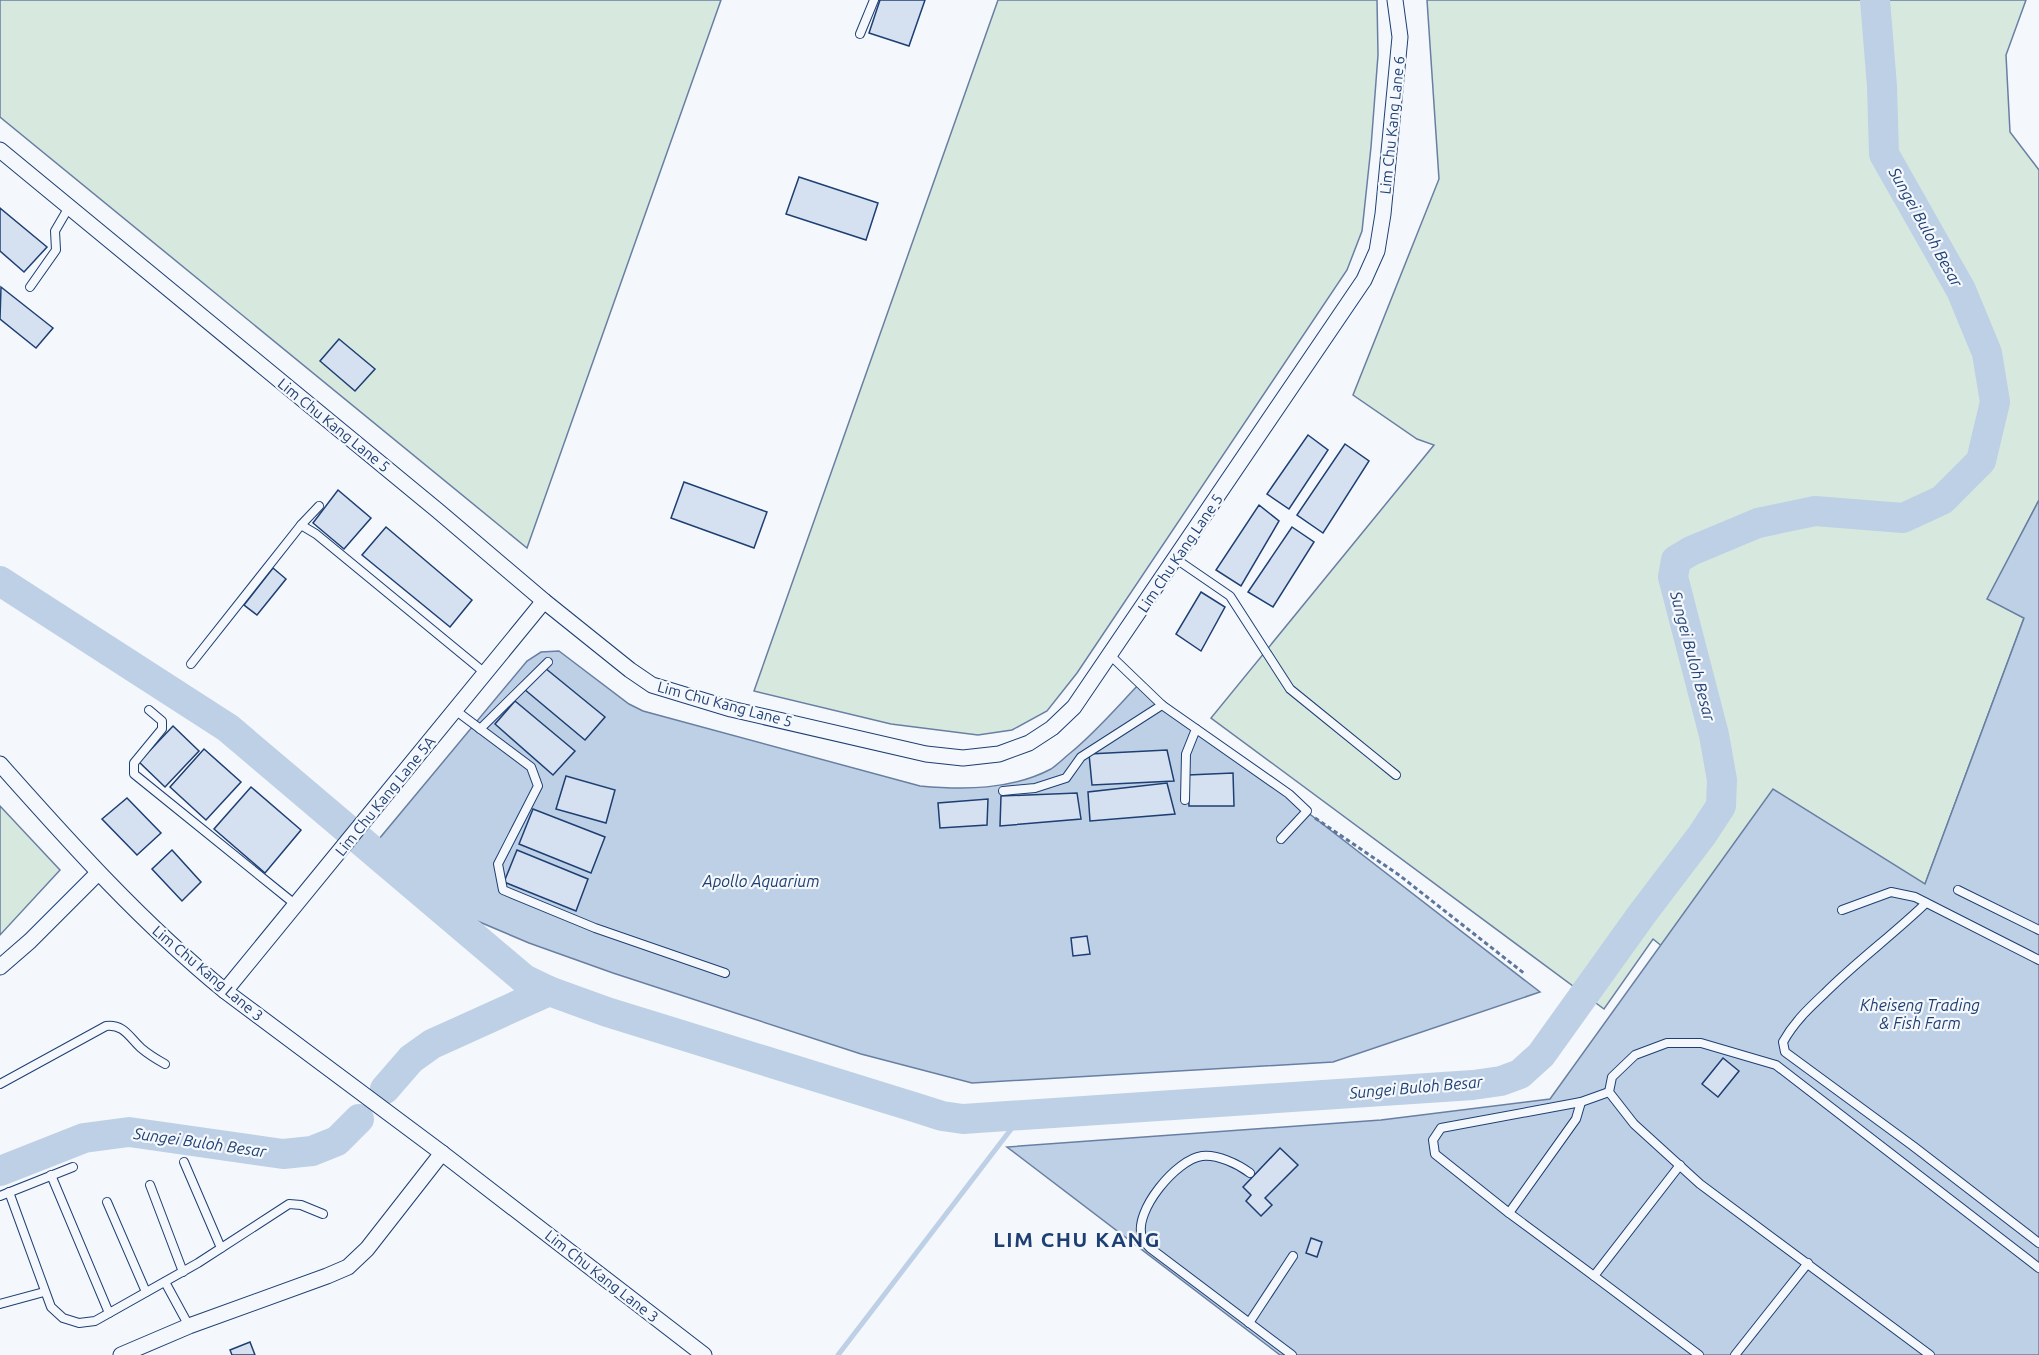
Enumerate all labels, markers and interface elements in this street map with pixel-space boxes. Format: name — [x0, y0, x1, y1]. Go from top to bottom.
street label: Lim Chu Kang Lane 6 — [1376, 55, 1408, 195]
water label: Sungei Buloh Besar — [1885, 163, 1967, 291]
street label: Lim Chu Kang Lane 5 — [275, 375, 393, 475]
street label: Lim Chu Kang Lane 5 — [1134, 491, 1226, 615]
water label: Sungei Buloh Besar — [1667, 588, 1719, 724]
street label: Lim Chu Kang Lane 5 — [656, 678, 794, 730]
street label: Lim Chu Kang Lane 5A — [332, 733, 439, 859]
water label: Apollo Aquarium — [701, 872, 820, 890]
street label: Lim Chu Kang Lane 3 — [149, 922, 267, 1024]
water label: Kheiseng Trading & Fish Farm — [1860, 996, 1980, 1032]
water label: Sungei Buloh Besar — [1348, 1072, 1484, 1102]
water label: Sungei Buloh Besar — [132, 1124, 268, 1160]
street label: Lim Chu Kang Lane 3 — [542, 1227, 662, 1325]
district label: LIM CHU KANG — [993, 1227, 1161, 1251]

